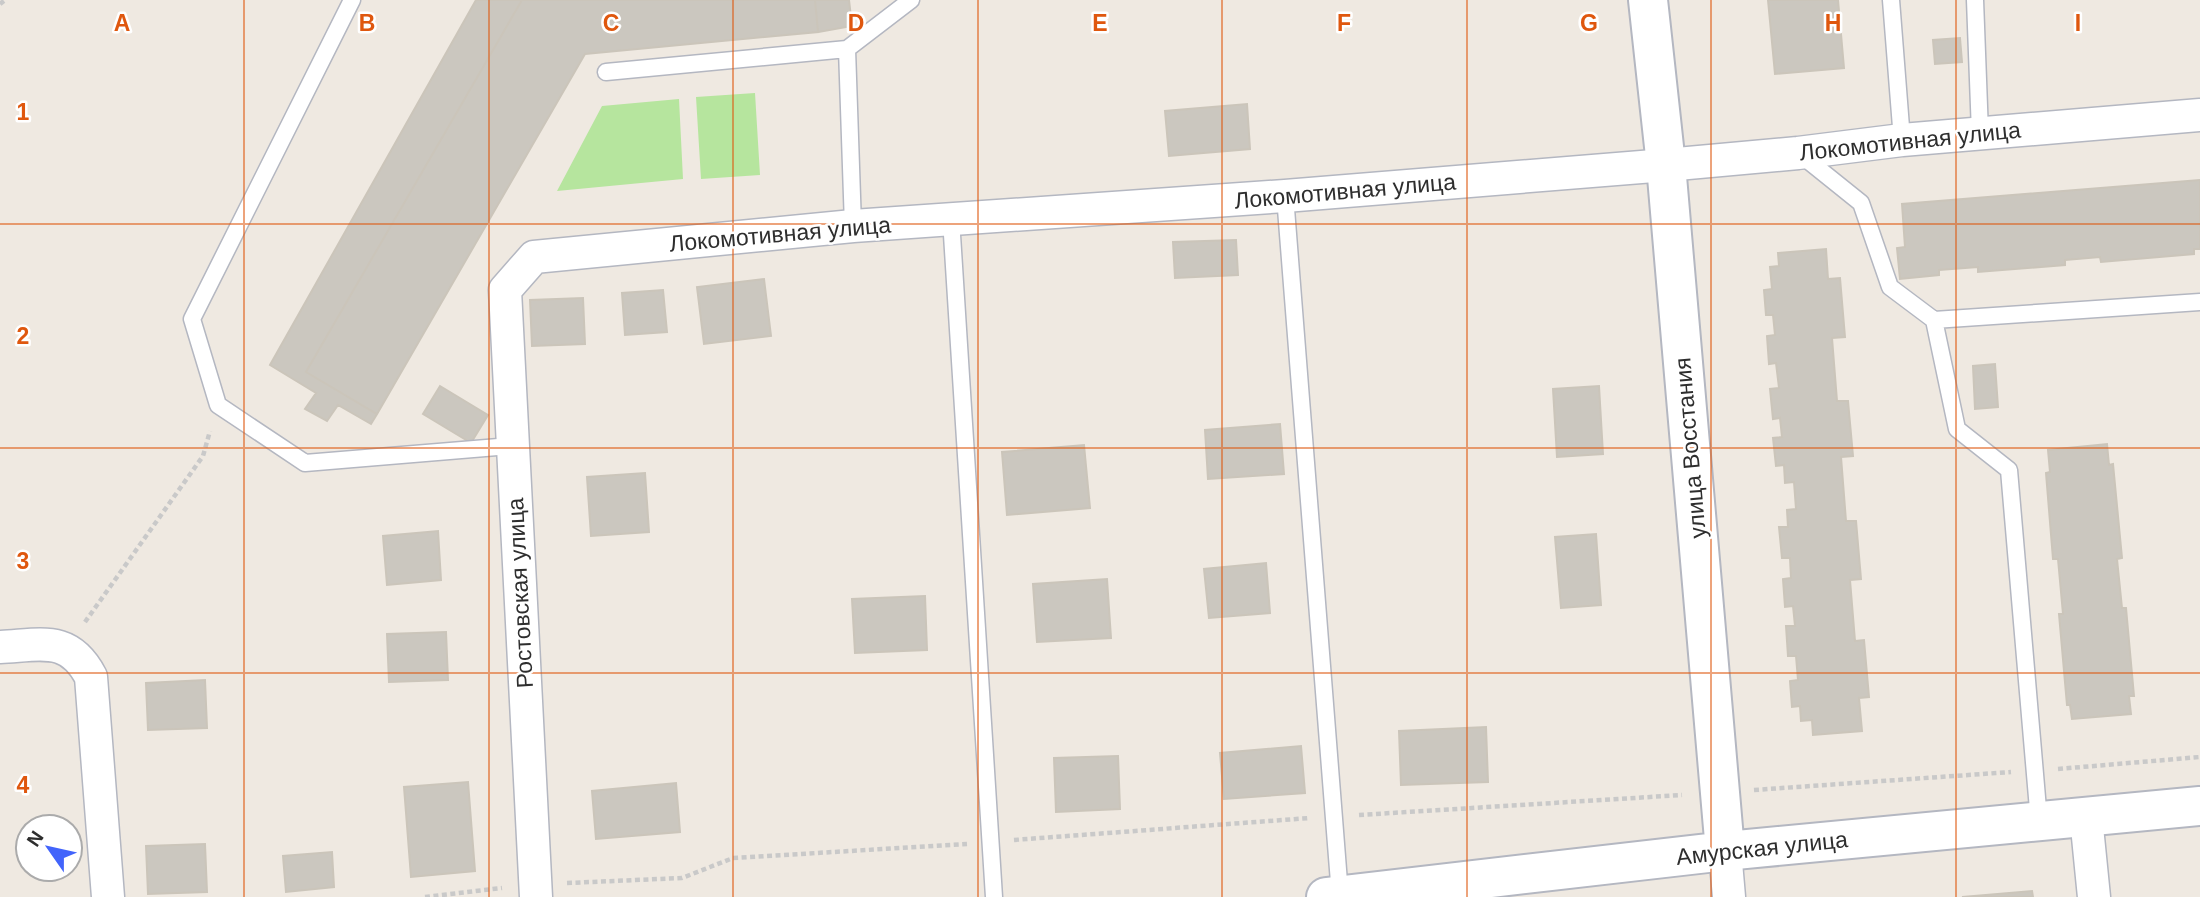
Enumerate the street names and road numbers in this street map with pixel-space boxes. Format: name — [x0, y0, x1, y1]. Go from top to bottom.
street label: Локомотивная улица — [1798, 116, 2022, 166]
street label: Локомотивная улица — [1233, 168, 1457, 214]
street label: Локомотивная улица — [668, 211, 892, 257]
street label: улица Восстания — [1669, 356, 1711, 540]
street label: Ростовская улица — [502, 497, 538, 689]
street label: Амурская улица — [1675, 826, 1849, 870]

